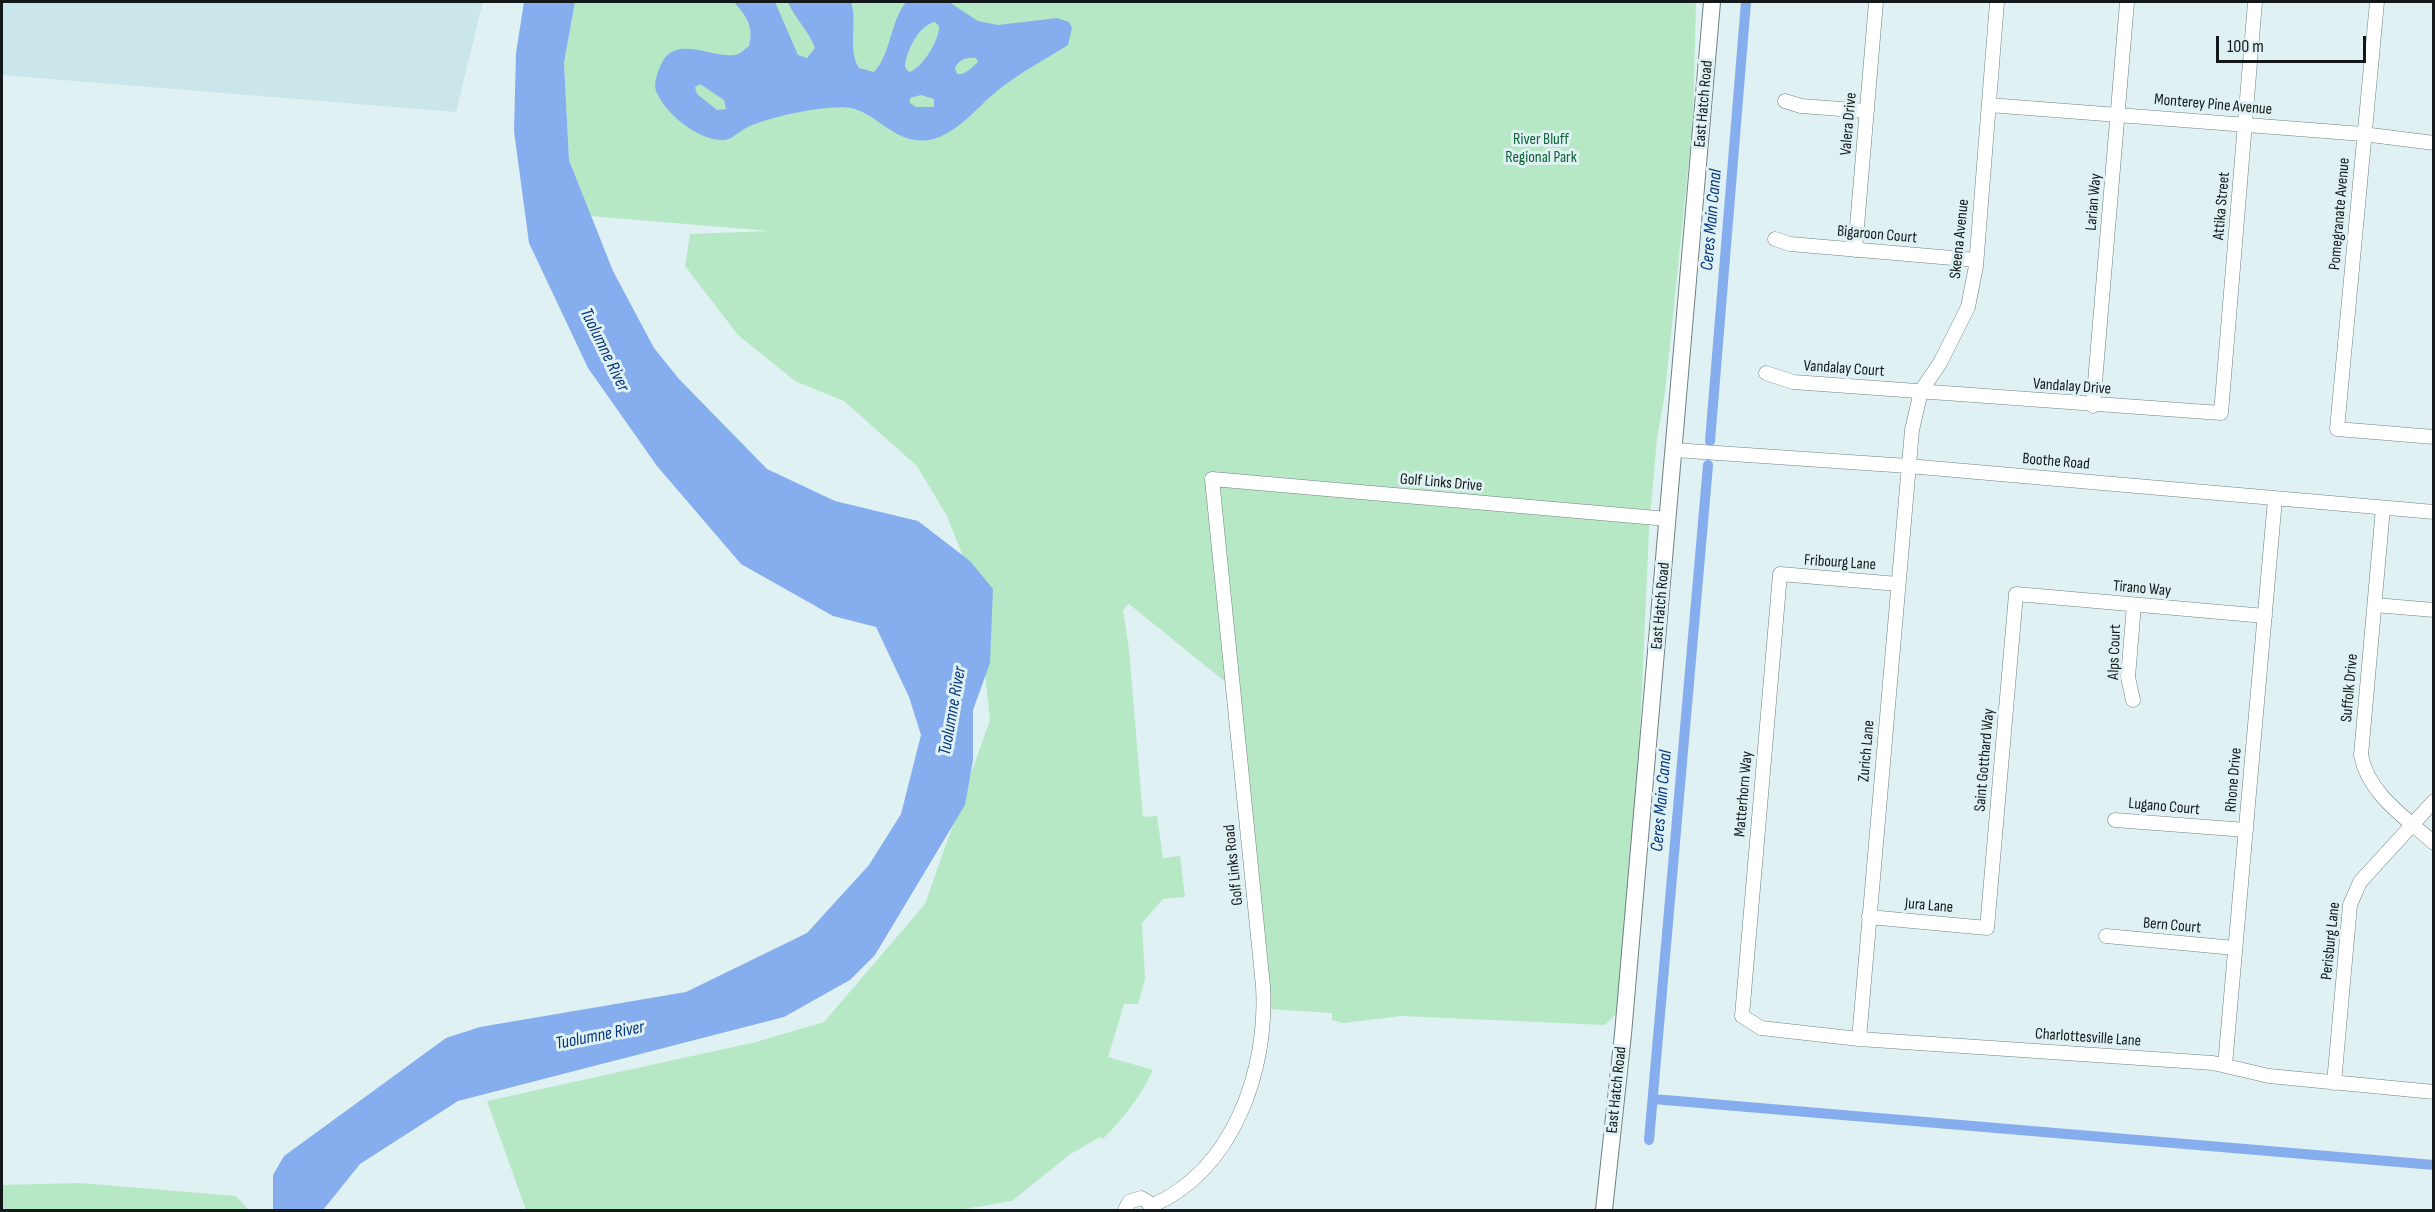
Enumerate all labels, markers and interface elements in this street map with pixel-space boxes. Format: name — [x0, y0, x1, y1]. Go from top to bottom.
scale bar — [2219, 24, 2369, 62]
text: 100 m — [2227, 36, 2264, 57]
street label: East Hatch Road — [1691, 60, 1717, 148]
street label: Monterey Pine Avenue — [2153, 90, 2273, 120]
street label: Valera Drive — [1837, 92, 1861, 156]
park label: River Bluff Regional Park — [1505, 130, 1577, 168]
street label: Pomegranate Avenue — [2326, 157, 2354, 271]
water label: Ceres Main Canal — [1697, 168, 1727, 272]
street label: Attika Street — [2209, 171, 2235, 241]
street label: Larian Way — [2082, 173, 2106, 231]
street label: Skeena Avenue — [1946, 198, 1974, 280]
street label: Bigaroon Court — [1836, 222, 1918, 248]
water label: Tuolumne River — [575, 305, 633, 395]
street label: Vandalay Court — [1803, 357, 1885, 381]
street label: Vandalay Drive — [2032, 375, 2112, 399]
street label: Boothe Road — [2021, 449, 2091, 475]
street label: Golf Links Drive — [1399, 470, 1483, 496]
street label: Fribourg Lane — [1803, 551, 1877, 575]
street label: East Hatch Road — [1648, 562, 1674, 650]
street label: Tirano Way — [2112, 577, 2172, 601]
street label: Alps Court — [2104, 624, 2126, 680]
street label: Suffolk Drive — [2337, 653, 2363, 723]
water label: Tuolumne River — [935, 665, 971, 757]
street label: Saint Gotthard Way — [1971, 708, 1999, 812]
street label: Zurich Lane — [1855, 719, 1879, 783]
street label: Rhone Drive — [2222, 747, 2246, 813]
water label: Ceres Main Canal — [1647, 749, 1677, 853]
street label: Matterhorn Way — [1731, 750, 1757, 838]
street label: Lugano Court — [2128, 794, 2200, 820]
street label: Golf Links Road — [1220, 824, 1248, 906]
street label: Jura Lane — [1904, 894, 1954, 918]
street label: Perisburg Lane — [2317, 901, 2345, 981]
street label: Bern Court — [2142, 914, 2202, 938]
water label: Tuolumne River — [554, 1017, 646, 1055]
street label: Charlottesville Lane — [2034, 1025, 2142, 1051]
street label: East Hatch Road — [1603, 1046, 1631, 1134]

